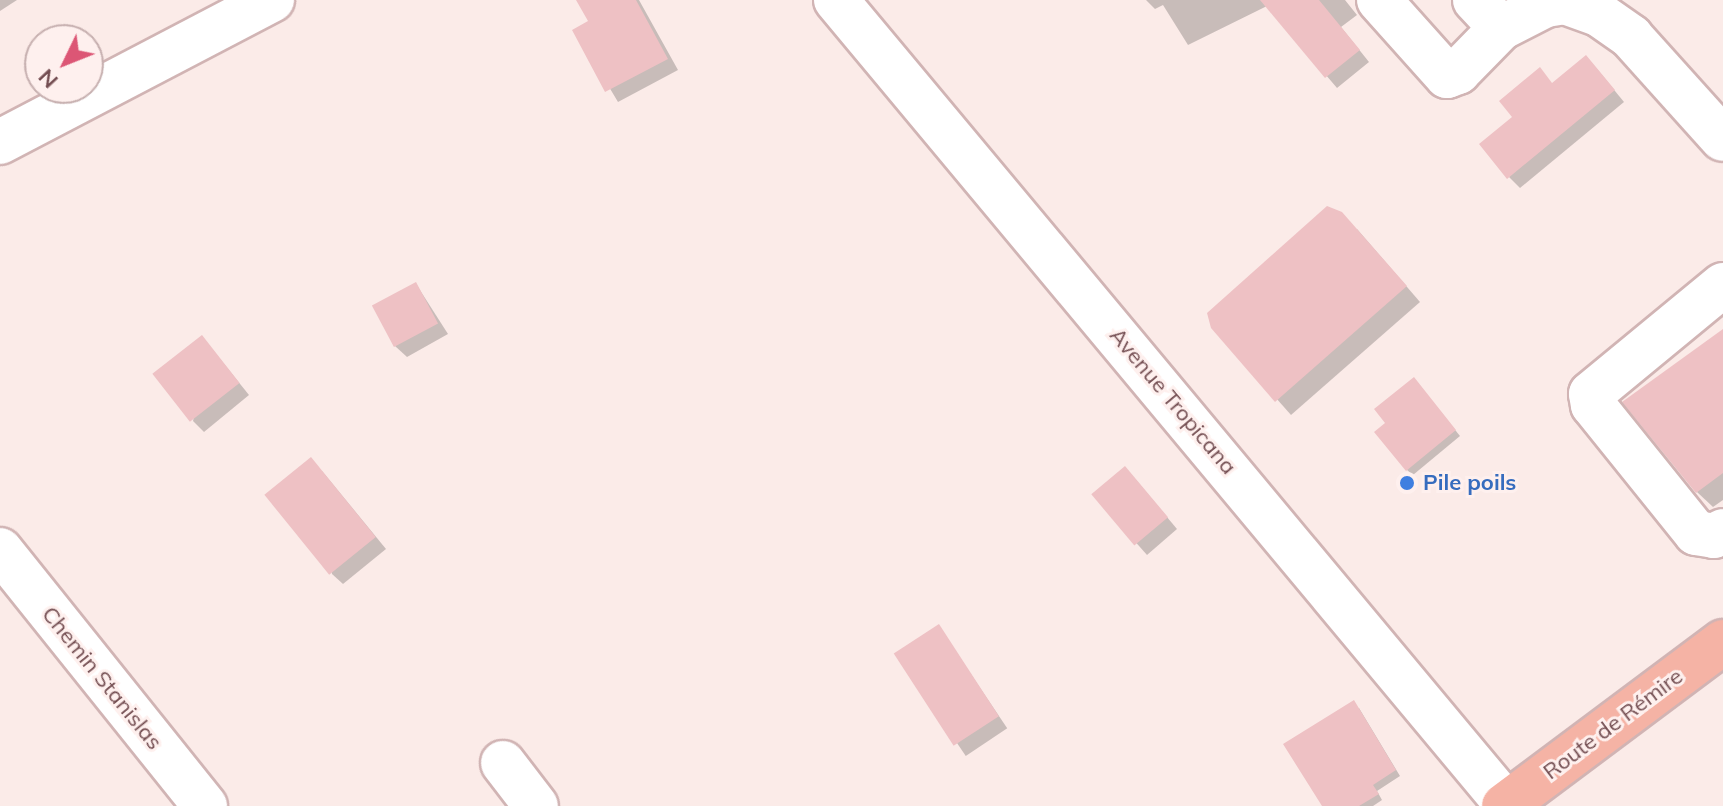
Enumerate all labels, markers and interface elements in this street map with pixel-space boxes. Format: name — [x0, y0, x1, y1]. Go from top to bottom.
north arrow — [24, 24, 104, 104]
text: N — [32, 63, 64, 95]
street label: Avenue Tropicana — [1104, 322, 1242, 480]
place label: Pile poils — [1423, 470, 1516, 496]
marker: Pile poils — [1398, 474, 1416, 492]
street label: Chemin Stanislas — [36, 601, 168, 755]
street label: Route de Rémire — [1538, 663, 1688, 785]

